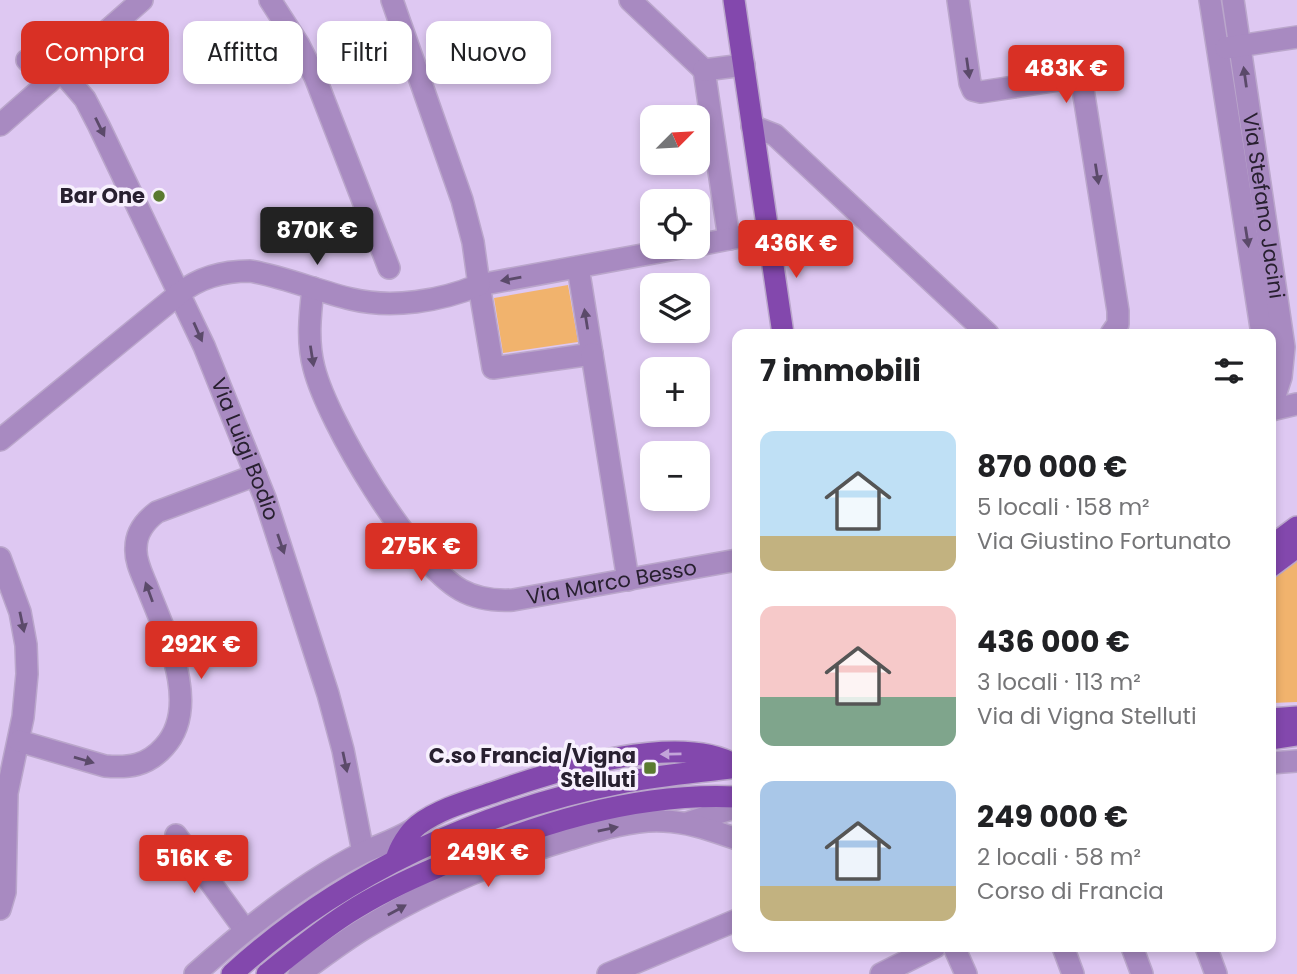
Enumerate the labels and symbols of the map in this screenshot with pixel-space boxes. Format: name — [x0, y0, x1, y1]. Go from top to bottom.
pin: 483K € — [1009, 46, 1123, 105]
one-way arrow — [962, 57, 973, 79]
one-way arrow — [1239, 66, 1250, 88]
north arrow — [640, 105, 710, 175]
street label: Via Stefano Jacini — [1236, 111, 1292, 301]
one-way arrow — [94, 117, 105, 137]
one-way arrow — [1092, 163, 1103, 185]
place label: Bar One — [60, 181, 145, 210]
marker: Bar One — [151, 188, 167, 204]
pin: 870K € — [260, 208, 374, 267]
pin: 436K € — [739, 220, 853, 280]
one-way arrow — [1242, 226, 1253, 248]
one-way arrow — [500, 274, 522, 285]
one-way arrow — [580, 308, 591, 330]
one-way arrow — [192, 322, 203, 343]
one-way arrow — [307, 345, 318, 367]
street label: Via Luigi Bodio — [204, 373, 286, 524]
pin: 275K € — [364, 524, 478, 583]
one-way arrow — [276, 534, 287, 555]
street label: Via Marco Besso — [524, 552, 699, 611]
one-way arrow — [143, 581, 154, 602]
one-way arrow — [17, 611, 28, 633]
pin: 292K € — [144, 622, 258, 681]
place label: C.so Francia/Vigna Stelluti — [429, 741, 636, 794]
one-way arrow — [660, 748, 682, 759]
one-way arrow — [340, 751, 351, 773]
one-way arrow — [74, 755, 96, 766]
marker: C.so Francia/Vigna Stelluti — [642, 760, 658, 776]
one-way arrow — [597, 823, 619, 834]
pin: 249K € — [431, 830, 545, 889]
pin: 516K € — [137, 836, 251, 895]
one-way arrow — [387, 904, 406, 916]

